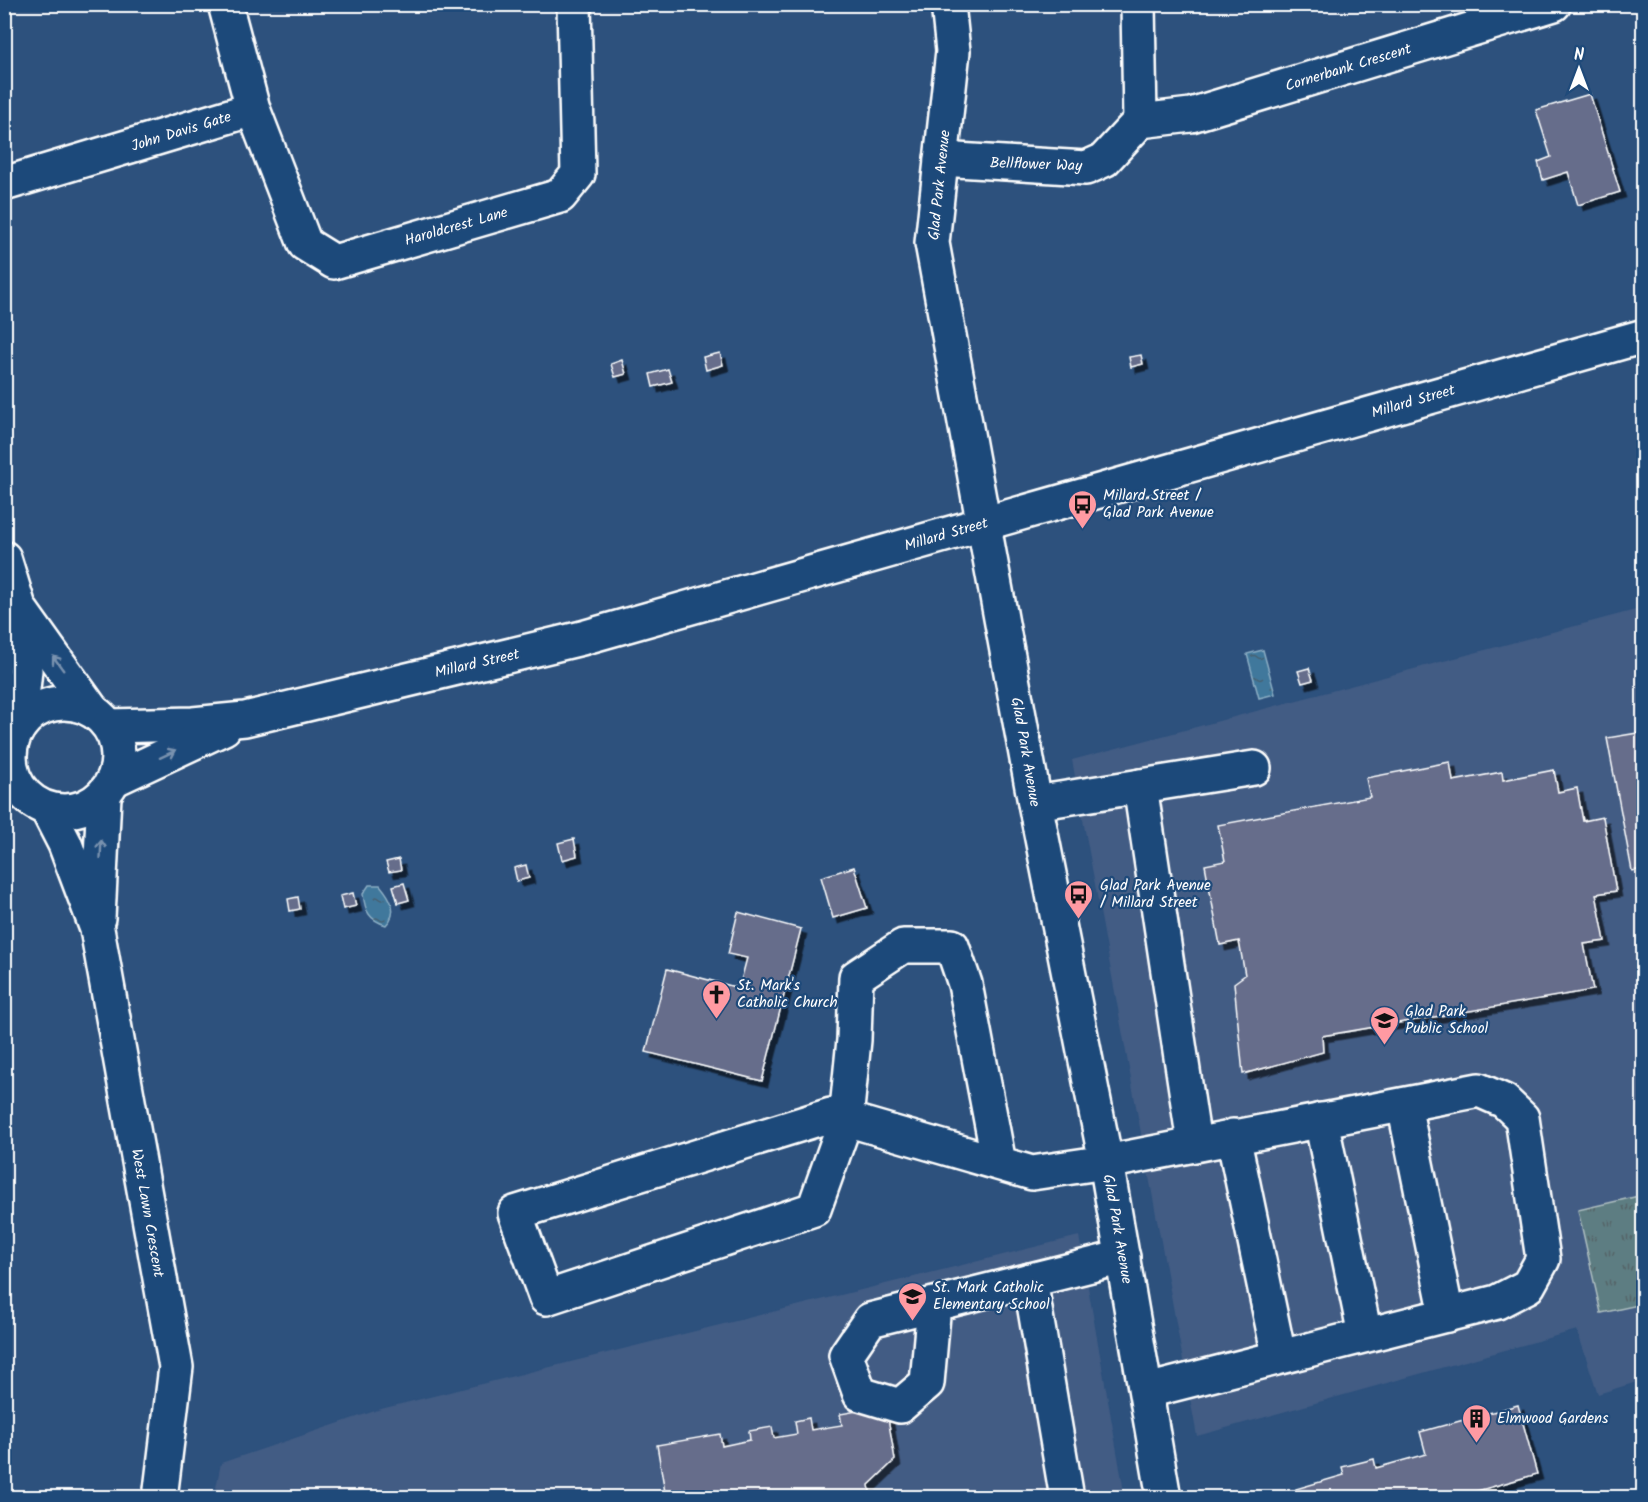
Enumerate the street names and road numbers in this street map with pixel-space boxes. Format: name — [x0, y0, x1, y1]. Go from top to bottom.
street label: Cornerbank Crescent — [1282, 37, 1414, 99]
street label: John Davis Gate — [128, 105, 235, 159]
street label: Glad Park Avenue — [922, 129, 958, 241]
street label: Bellflower Way — [989, 151, 1083, 179]
street label: Haroldcrest Lane — [402, 201, 511, 253]
street label: Millard Street — [1368, 378, 1458, 425]
street label: Millard Street — [901, 511, 991, 558]
street label: Millard Street — [432, 643, 522, 685]
street label: Glad Park Avenue — [1004, 696, 1046, 809]
street label: West Lawn Crescent — [124, 1147, 170, 1280]
street label: Glad Park Avenue — [1096, 1173, 1138, 1286]

